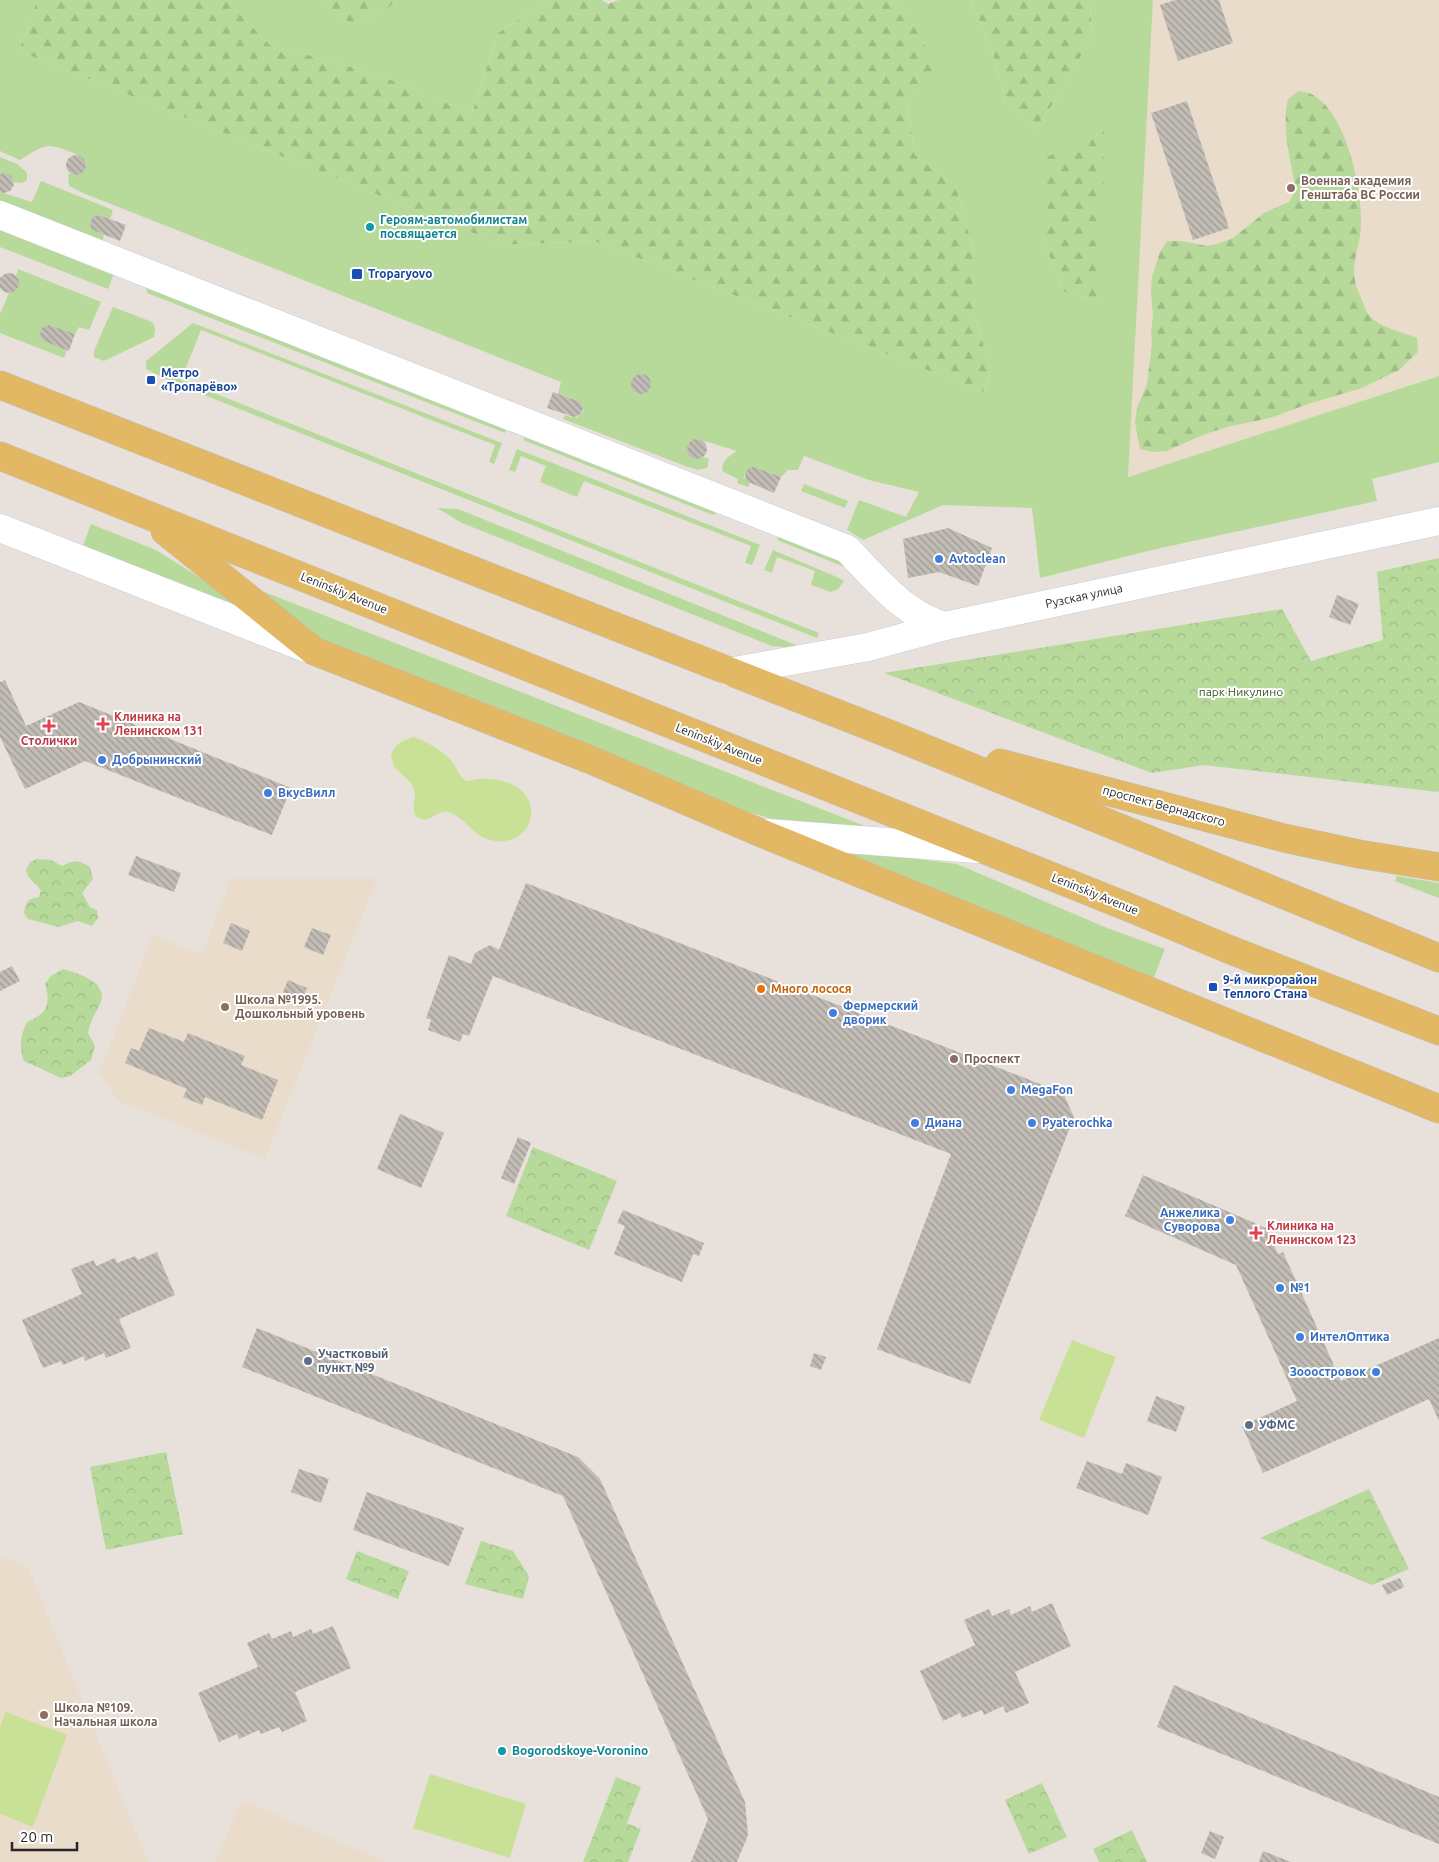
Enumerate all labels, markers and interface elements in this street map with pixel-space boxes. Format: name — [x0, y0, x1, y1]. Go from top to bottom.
place label: Военная академия Генштаба ВС России — [1301, 174, 1420, 201]
marker: Военная академия Генштаба ВС России — [1285, 182, 1297, 194]
place label: Героям-автомобилистам посвящается — [380, 213, 527, 240]
marker: Героям-автомобилистам посвящается — [364, 221, 376, 233]
marker: Troparyovo — [350, 267, 364, 281]
place label: Troparyovo — [368, 267, 432, 280]
place label: Метро «Тропарёво» — [161, 366, 237, 393]
marker: Метро «Тропарёво» — [145, 374, 157, 386]
place label: Avtoclean — [949, 552, 1006, 565]
marker: Avtoclean — [933, 553, 945, 565]
street label: Leninskiy Avenue — [299, 569, 389, 616]
street label: Рузская улица — [1044, 581, 1124, 610]
park label: парк Никулино — [1199, 685, 1283, 698]
place label: Клиника на Ленинском 131 — [114, 710, 203, 737]
marker: Клиника на Ленинском 131 — [96, 717, 110, 731]
marker: Столички — [43, 720, 55, 732]
street label: Leninskiy Avenue — [674, 720, 764, 767]
place label: Столички — [21, 734, 77, 747]
place label: Добрынинский — [112, 753, 202, 766]
marker: Добрынинский — [96, 754, 108, 766]
street label: проспект Вернадского — [1102, 783, 1227, 828]
place label: ВкусВилл — [278, 786, 335, 799]
marker: ВкусВилл — [262, 787, 274, 799]
street label: Leninskiy Avenue — [1050, 870, 1140, 917]
place label: 9-й микрорайон Теплого Стана — [1223, 973, 1317, 1000]
marker: 9-й микрорайон Теплого Стана — [1207, 981, 1219, 993]
place label: Много лосося — [771, 982, 852, 995]
marker: Много лосося — [755, 983, 767, 995]
place label: Школа №1995. Дошкольный уровень — [235, 993, 365, 1020]
place label: Фермерский дворик — [843, 999, 918, 1026]
marker: Школа №1995. Дошкольный уровень — [219, 1001, 231, 1013]
marker: Фермерский дворик — [827, 1007, 839, 1019]
place label: Проспект — [964, 1052, 1020, 1065]
marker: Проспект — [948, 1053, 960, 1065]
place label: MegaFon — [1021, 1083, 1073, 1096]
marker: MegaFon — [1005, 1084, 1017, 1096]
place label: Диана — [925, 1116, 962, 1129]
place label: Pyaterochka — [1042, 1116, 1113, 1129]
marker: Диана — [909, 1117, 921, 1129]
marker: Pyaterochka — [1026, 1117, 1038, 1129]
place label: Анжелика Суворова — [1160, 1206, 1220, 1233]
marker: Анжелика Суворова — [1224, 1214, 1236, 1226]
place label: Клиника на Ленинском 123 — [1267, 1219, 1356, 1246]
marker: Клиника на Ленинском 123 — [1249, 1226, 1263, 1240]
place label: №1 — [1290, 1281, 1310, 1294]
marker: №1 — [1274, 1282, 1286, 1294]
place label: ИнтелОптика — [1310, 1330, 1390, 1343]
marker: ИнтелОптика — [1294, 1331, 1306, 1343]
place label: Участковый пункт №9 — [318, 1347, 388, 1374]
marker: Участковый пункт №9 — [302, 1355, 314, 1367]
place label: Зооостровок — [1290, 1365, 1366, 1378]
marker: Зооостровок — [1370, 1366, 1382, 1378]
place label: УФМС — [1259, 1418, 1295, 1431]
marker: УФМС — [1243, 1419, 1255, 1431]
place label: Школа №109. Начальная школа — [54, 1701, 158, 1728]
marker: Школа №109. Начальная школа — [38, 1709, 50, 1721]
place label: Bogorodskoye-Voronino — [512, 1744, 648, 1757]
marker: Bogorodskoye-Voronino — [496, 1745, 508, 1757]
scale bar — [12, 1820, 78, 1852]
text: 20 m — [20, 1828, 53, 1845]

